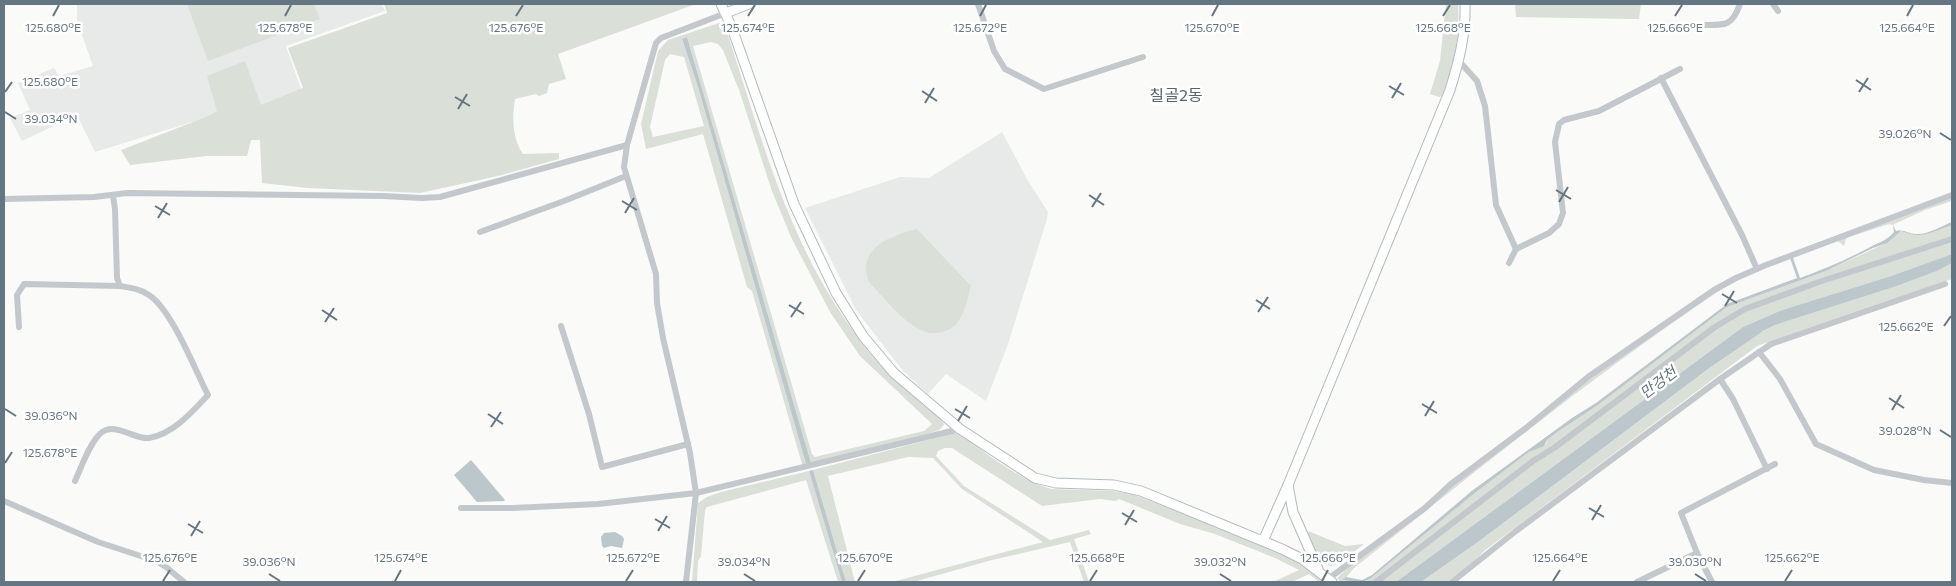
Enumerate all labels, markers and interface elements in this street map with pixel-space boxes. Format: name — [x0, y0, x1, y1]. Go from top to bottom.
text: 125.680°E — [25, 20, 81, 34]
text: 125.678°E — [258, 20, 312, 34]
text: 125.676°E — [489, 20, 543, 34]
text: 125.674°E — [721, 20, 775, 34]
text: 125.672°E — [953, 20, 1007, 34]
text: 125.670°E — [1184, 20, 1240, 34]
text: 125.668°E — [1415, 20, 1471, 34]
text: 125.666°E — [1647, 20, 1703, 34]
text: 125.664°E — [1879, 20, 1935, 34]
text: 125.680°E — [22, 74, 78, 88]
district label: 칠골2동 — [1149, 85, 1203, 104]
text: 39.034°N — [24, 111, 78, 125]
text: 39.026°N — [1879, 126, 1931, 140]
text: 125.662°E — [1878, 319, 1934, 333]
water label: 만겅천 — [1636, 361, 1682, 402]
text: 39.036°N — [24, 408, 78, 422]
text: 39.028°N — [1879, 423, 1931, 437]
text: 125.678°E — [23, 445, 77, 459]
text: 125.676°E — [143, 550, 197, 564]
text: 125.674°E — [374, 550, 428, 564]
text: 125.672°E — [606, 550, 660, 564]
text: 125.670°E — [837, 550, 893, 564]
text: 125.668°E — [1069, 550, 1125, 564]
text: 125.666°E — [1300, 550, 1356, 564]
text: 125.664°E — [1532, 550, 1588, 564]
text: 125.662°E — [1764, 550, 1820, 564]
text: 39.036°N — [242, 554, 296, 568]
text: 39.034°N — [717, 554, 771, 568]
text: 39.032°N — [1194, 554, 1246, 568]
text: 39.030°N — [1668, 554, 1722, 568]

